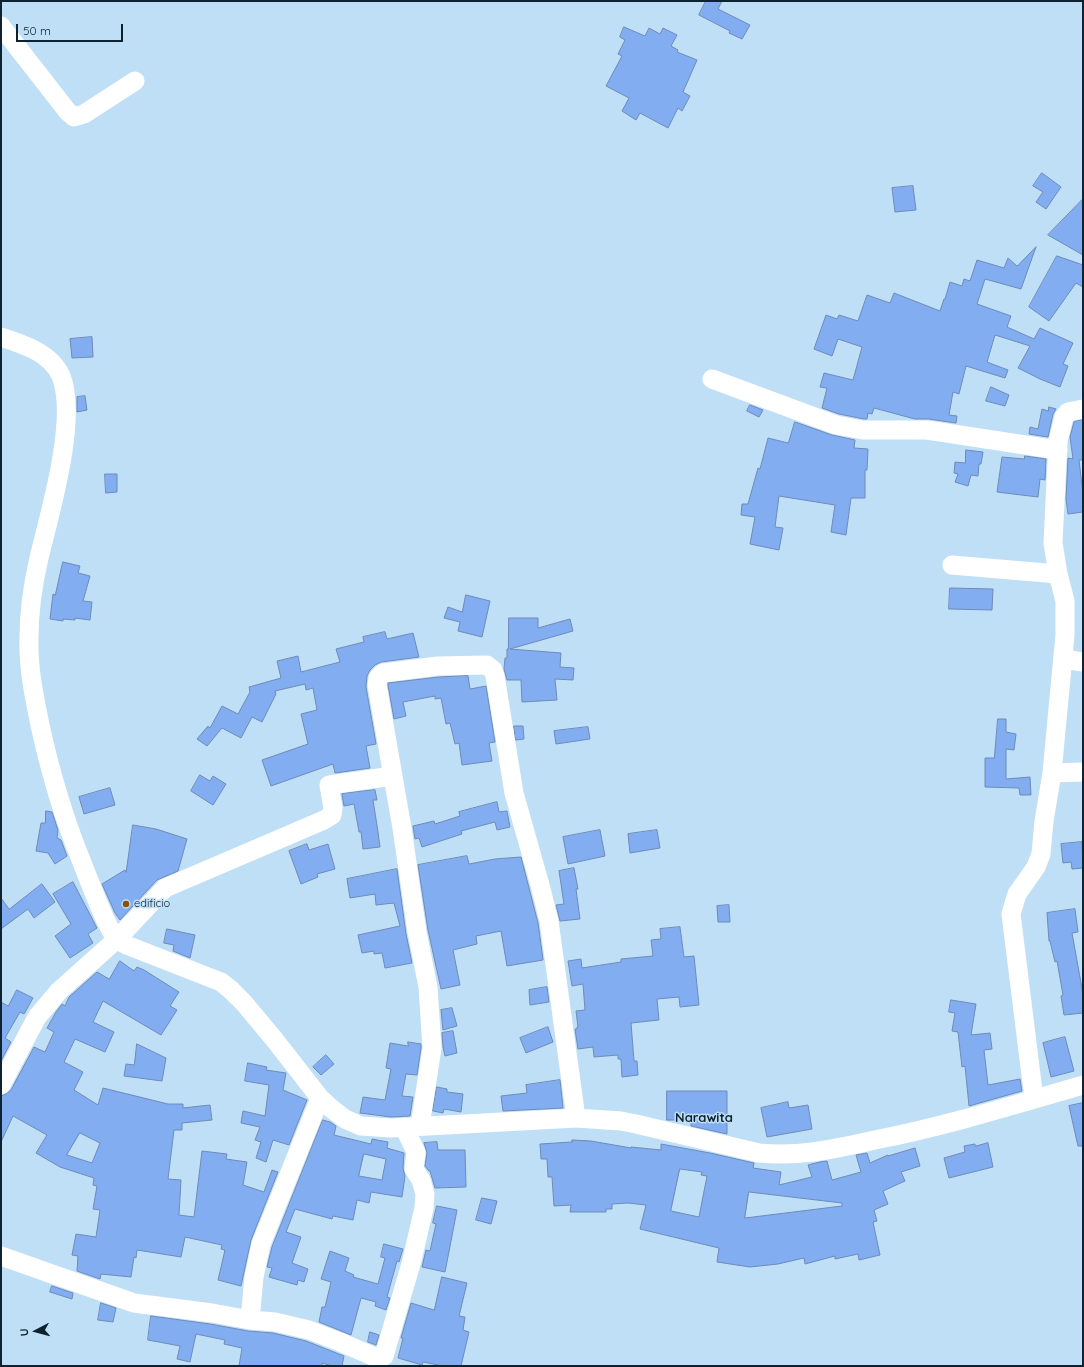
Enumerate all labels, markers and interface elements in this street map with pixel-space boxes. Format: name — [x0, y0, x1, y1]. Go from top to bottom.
scale bar — [18, 16, 125, 42]
text: 50 m — [23, 23, 51, 38]
place label: edificio — [134, 897, 170, 911]
marker: edificio — [121, 899, 131, 909]
district label: Narawita — [675, 1110, 733, 1126]
north arrow — [16, 1311, 56, 1351]
text: U — [17, 1328, 31, 1337]

